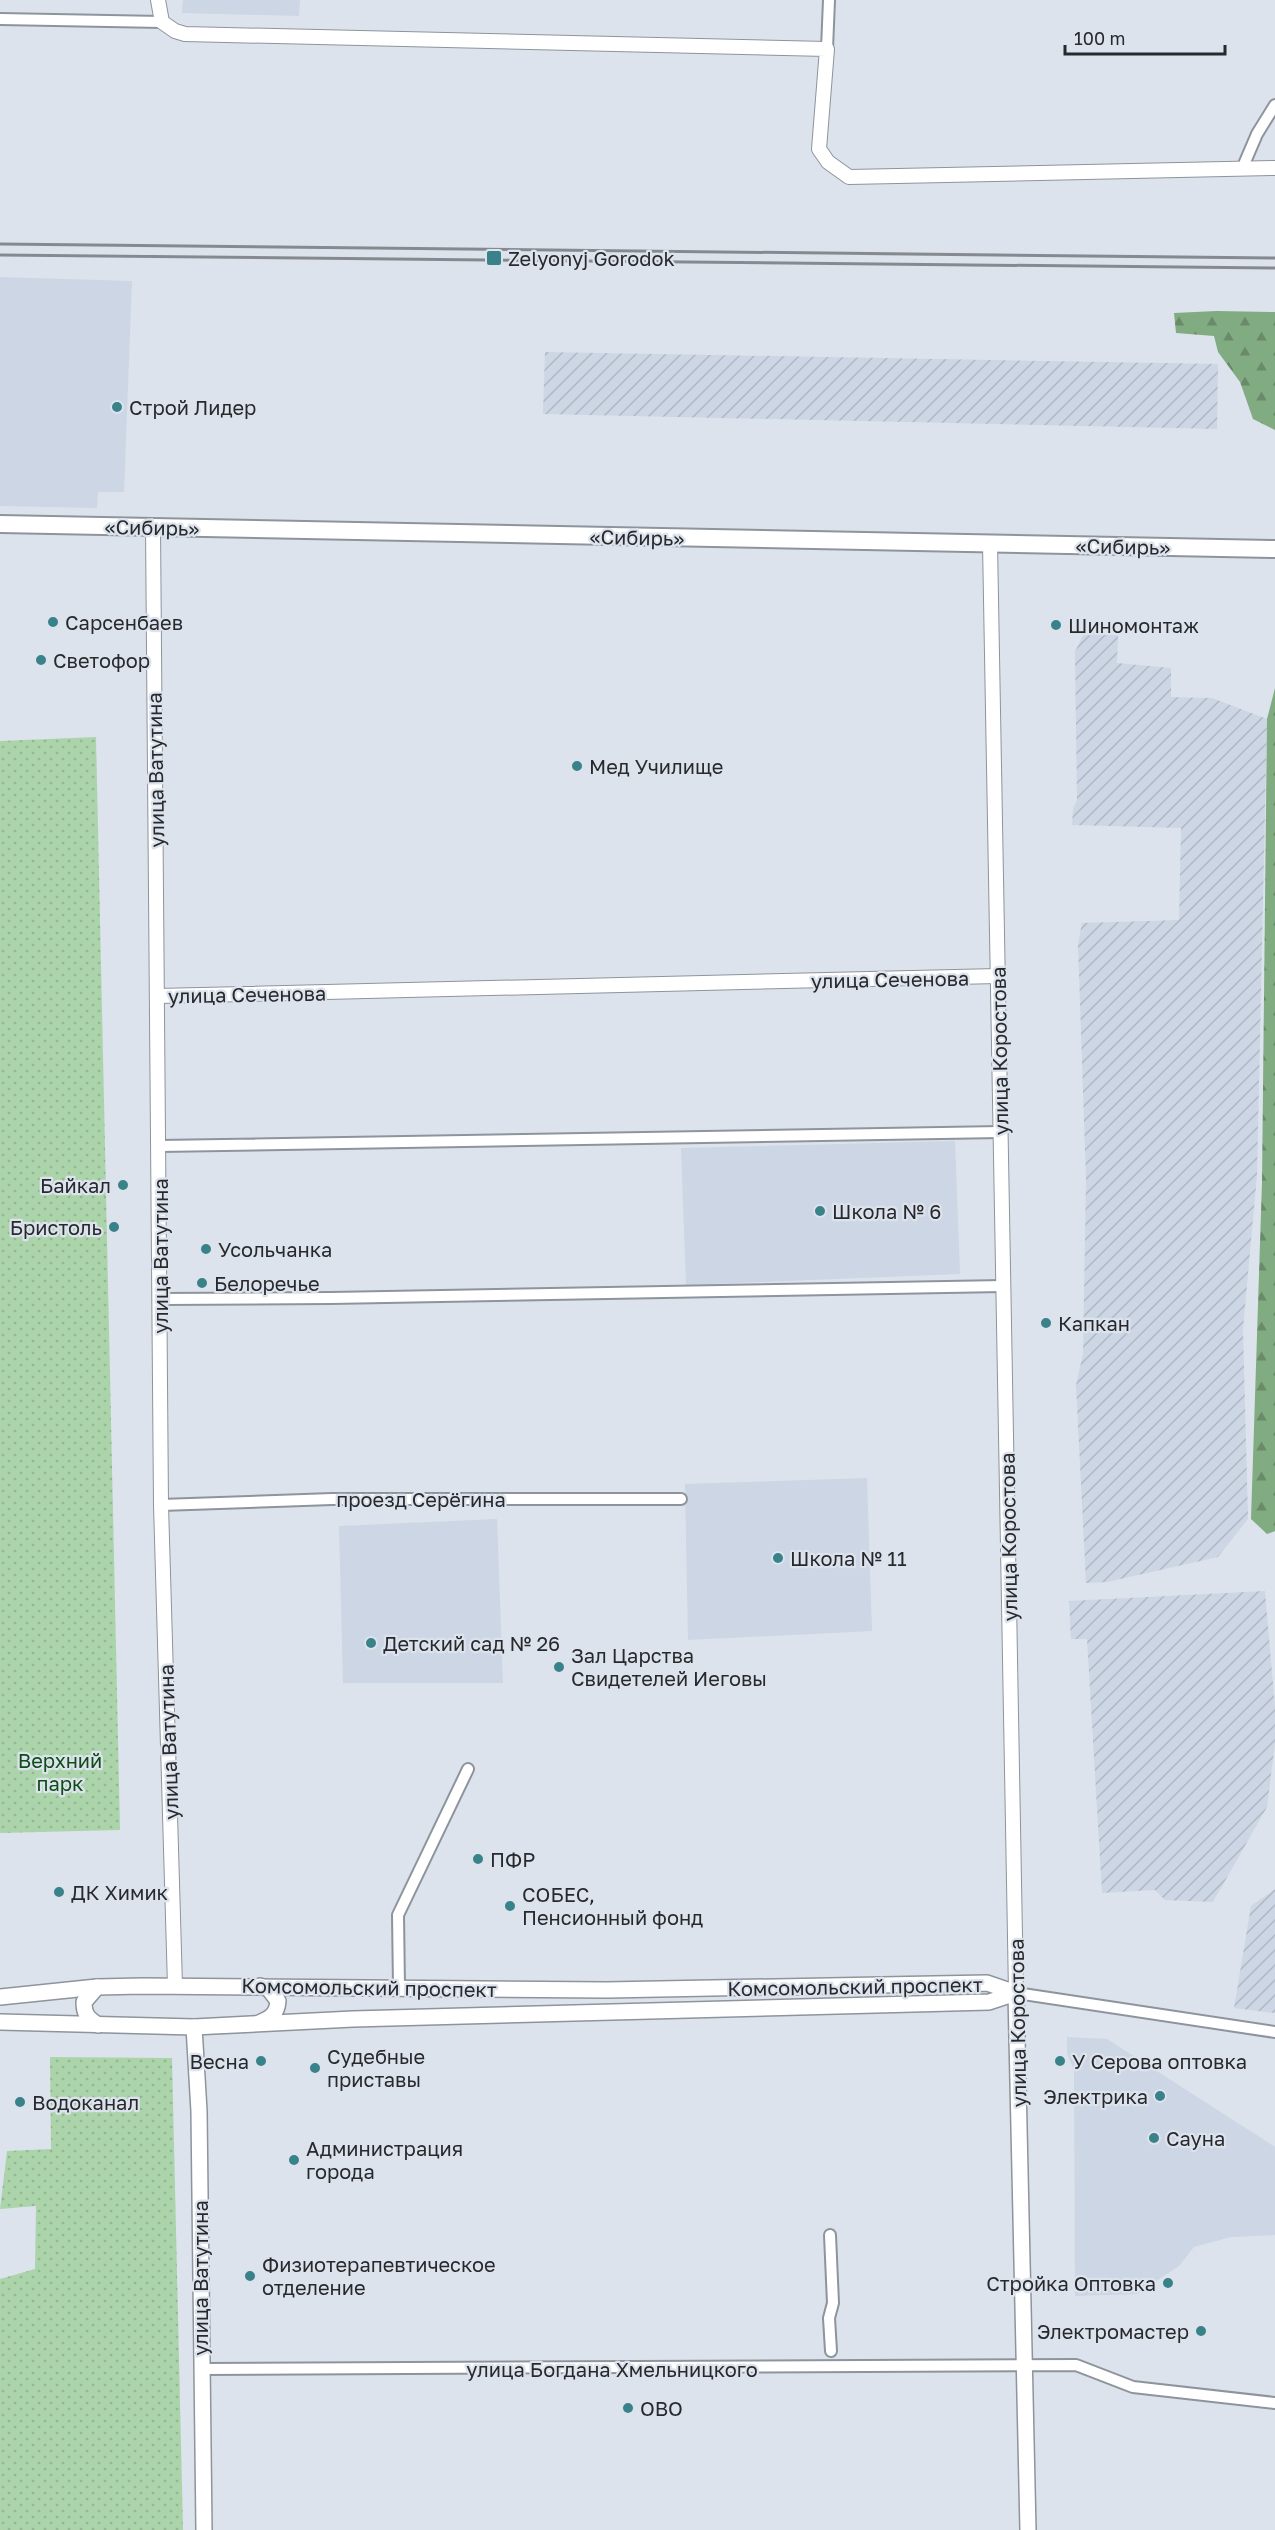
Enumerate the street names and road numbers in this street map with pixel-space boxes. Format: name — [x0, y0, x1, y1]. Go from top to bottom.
street label: «Сибирь» — [104, 514, 200, 540]
street label: «Сибирь» — [589, 524, 685, 550]
street label: «Сибирь» — [1075, 533, 1171, 559]
street label: улица Ватутина — [142, 692, 168, 848]
street label: улица Сеченова — [811, 966, 969, 992]
street label: улица Коростова — [986, 966, 1012, 1136]
street label: улица Сеченова — [168, 981, 326, 1007]
street label: улица Ватутина — [148, 1178, 172, 1334]
street label: улица Коростова — [995, 1452, 1021, 1622]
street label: проезд Серёгина — [336, 1487, 506, 1511]
street label: улица Ватутина — [153, 1664, 183, 1820]
street label: улица Коростова — [1004, 1938, 1030, 2108]
street label: Комсомольский проспект — [727, 1972, 983, 2000]
street label: Комсомольский проспект — [241, 1973, 497, 2001]
street label: улица Ватутина — [188, 2200, 212, 2356]
street label: улица Богдана Хмельницкого — [466, 2357, 758, 2381]

